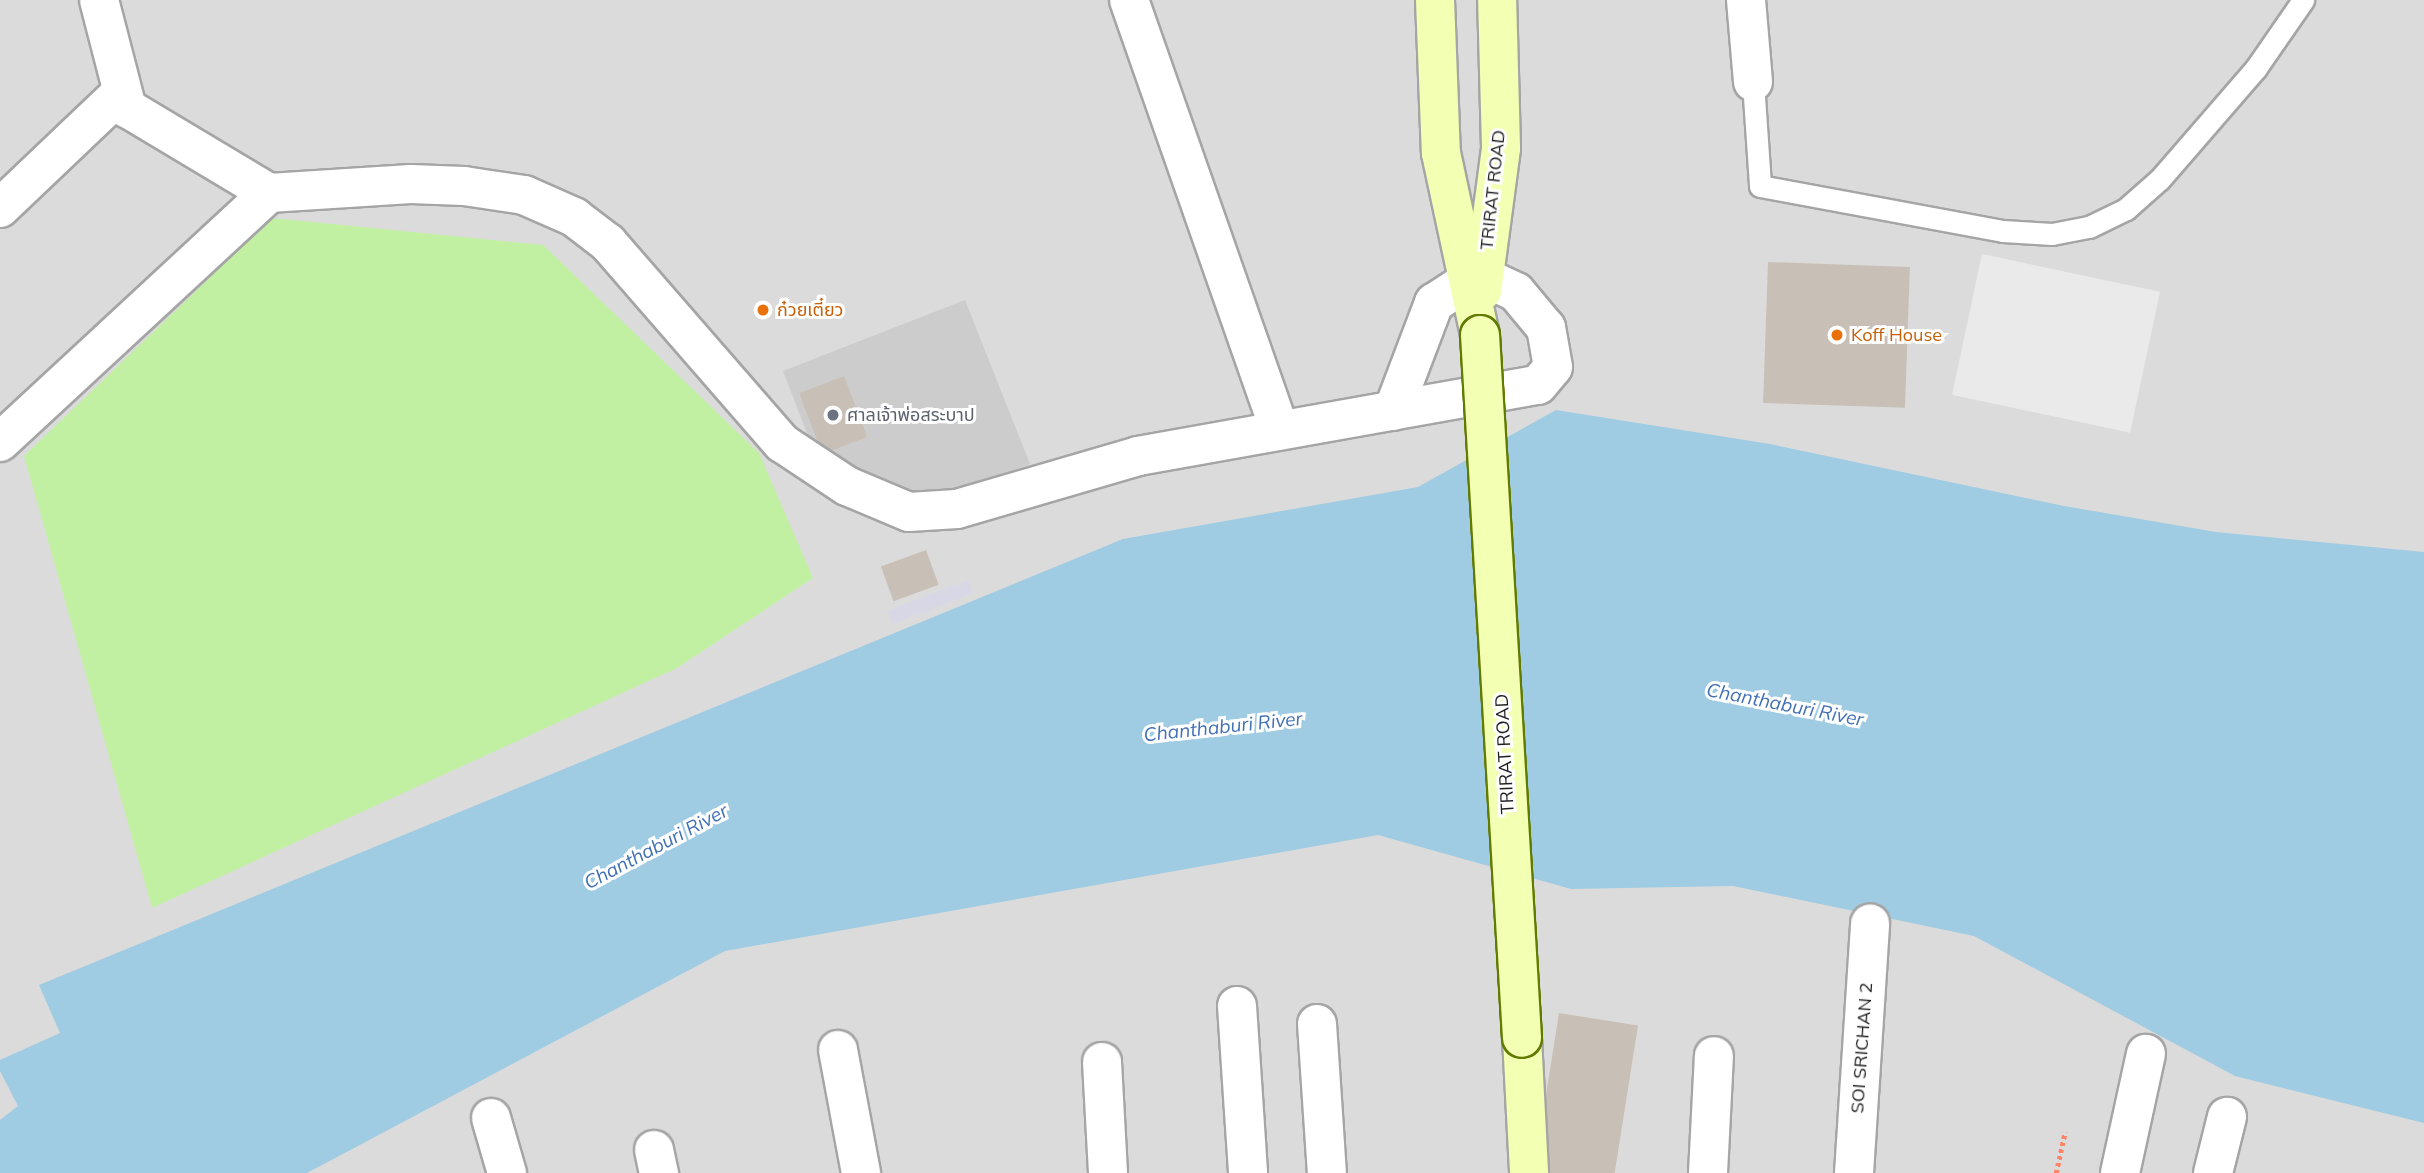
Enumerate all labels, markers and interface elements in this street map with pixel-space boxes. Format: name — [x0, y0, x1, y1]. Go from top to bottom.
street label: TRIRAT ROAD — [1476, 129, 1510, 251]
place label: ก๋วยเตี๋ยว — [777, 299, 843, 321]
marker: ก๋วยเตี๋ยว — [755, 302, 771, 318]
place label: Koff House — [1851, 324, 1942, 346]
marker: Koff House — [1829, 327, 1845, 343]
place label: ศาลเจ้าพ่อสระบาป — [847, 404, 975, 426]
marker: ศาลเจ้าพ่อสระบาป — [825, 407, 841, 423]
water label: Chanthaburi River — [1705, 679, 1865, 731]
street label: TRIRAT ROAD — [1491, 693, 1519, 815]
water label: Chanthaburi River — [1143, 707, 1303, 747]
water label: Chanthaburi River — [580, 800, 732, 894]
street label: SOI SRICHAN 2 — [1847, 982, 1877, 1114]

